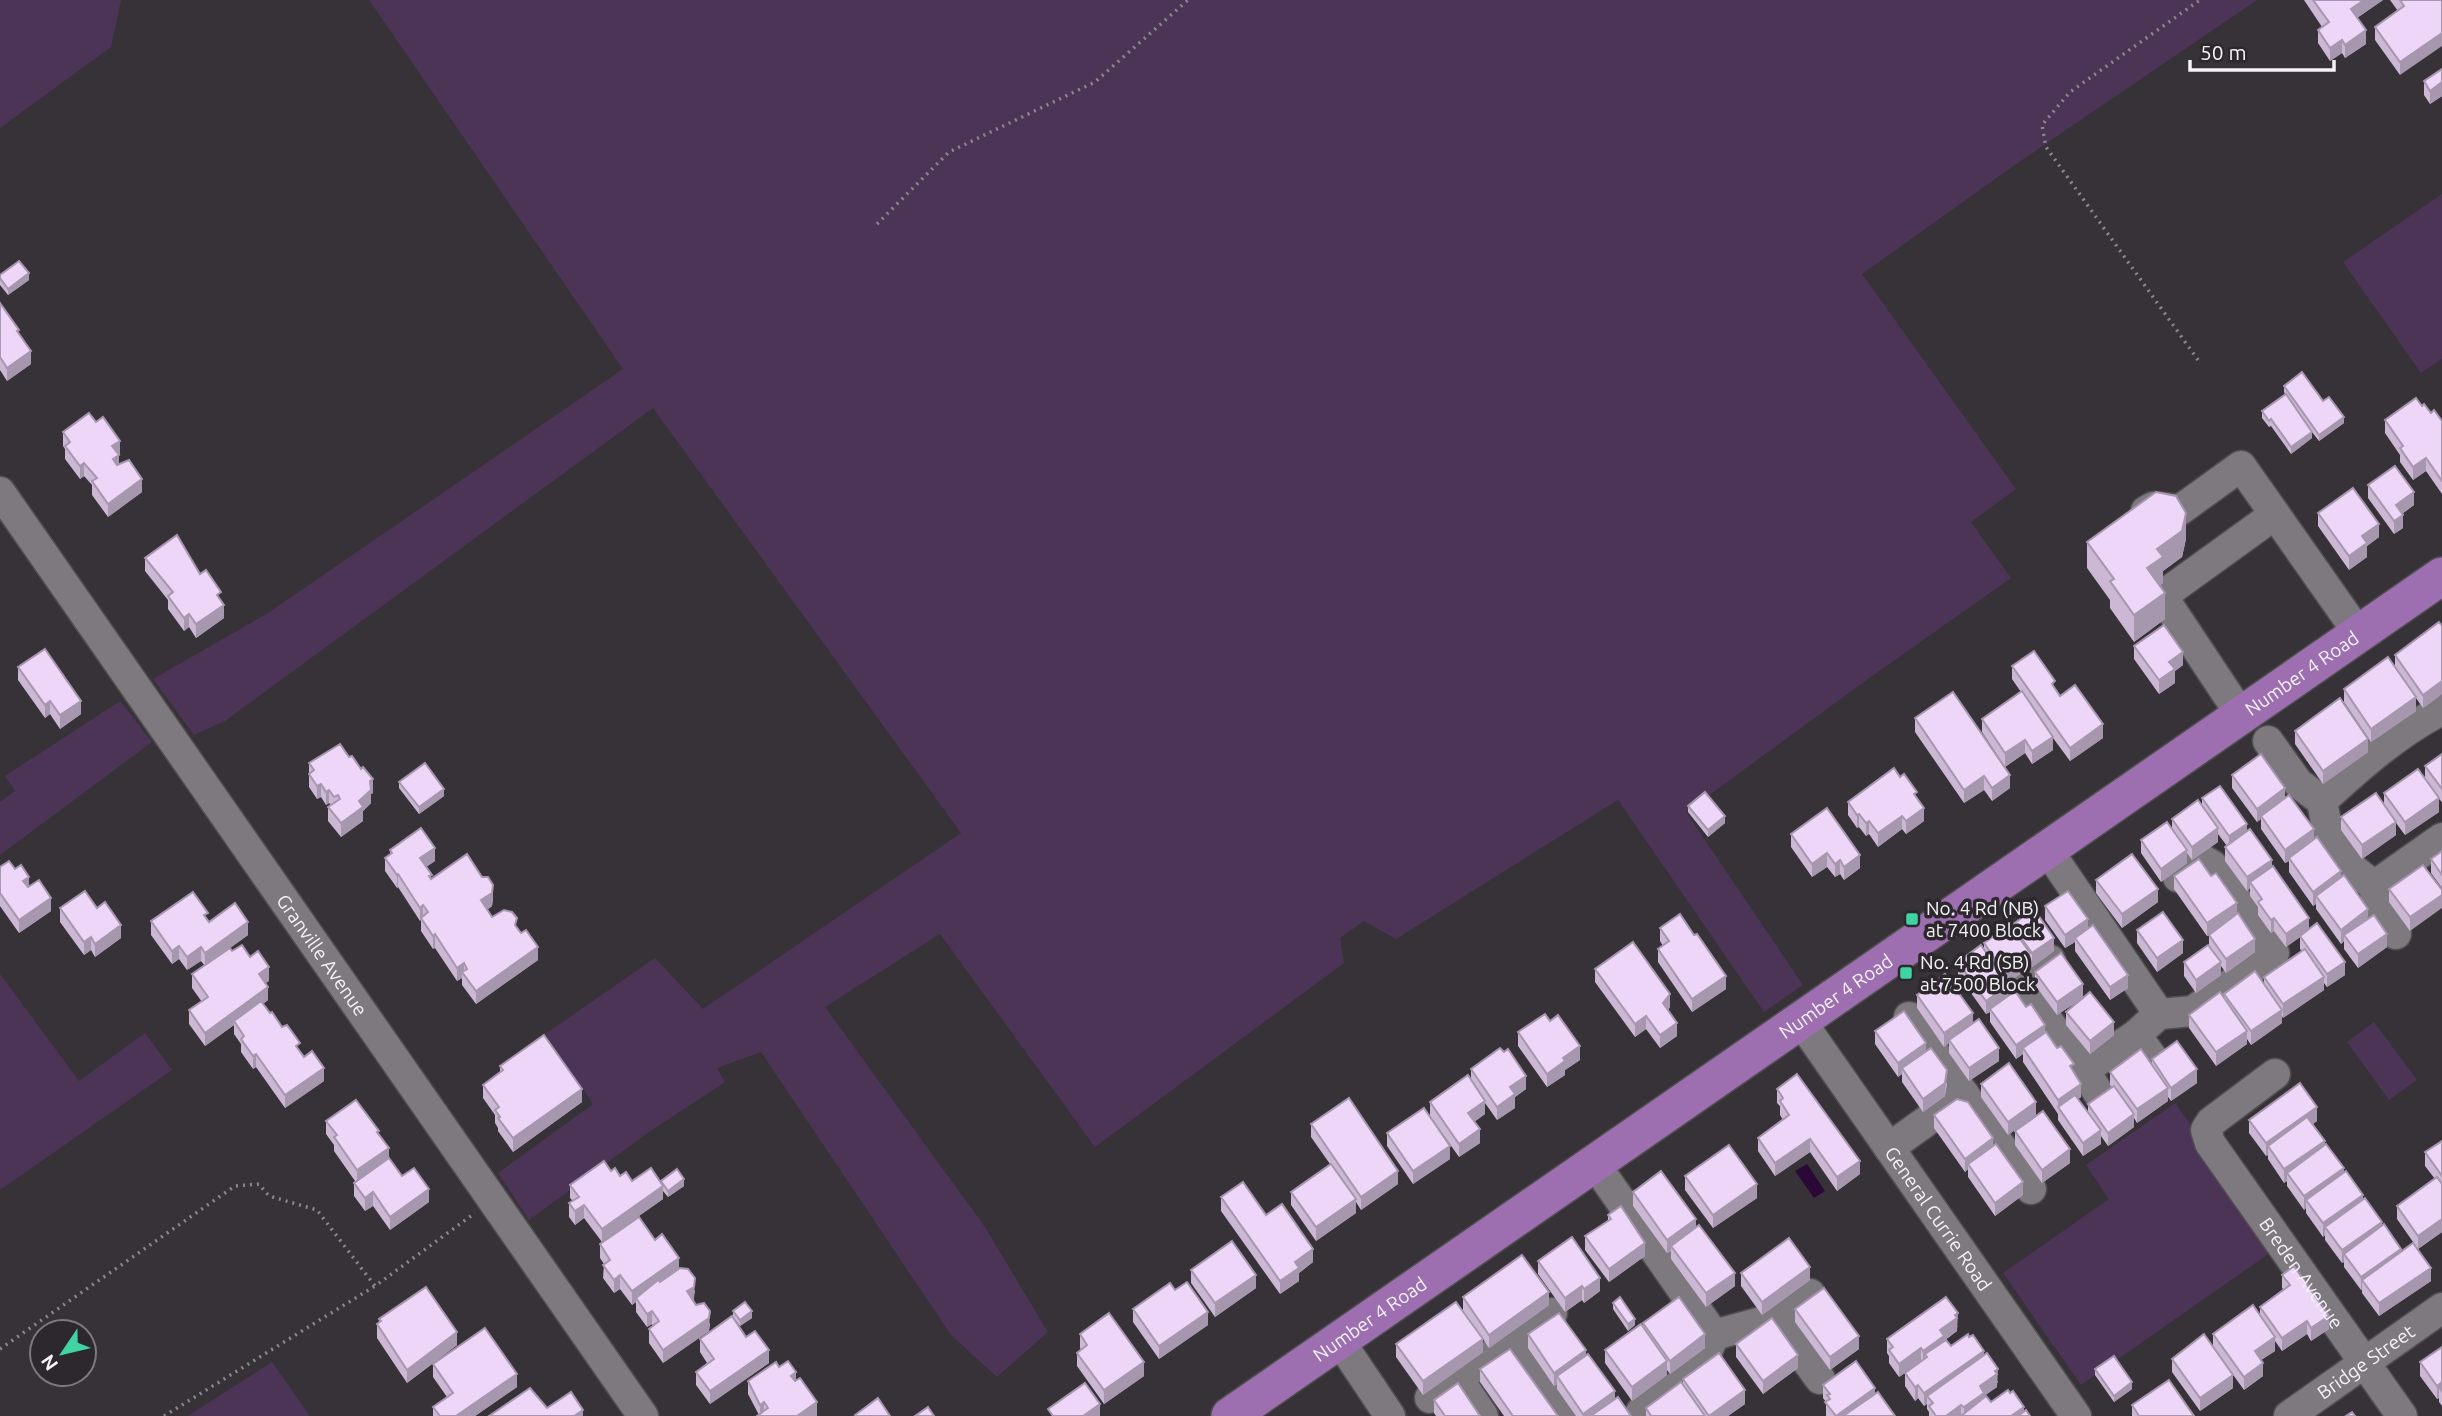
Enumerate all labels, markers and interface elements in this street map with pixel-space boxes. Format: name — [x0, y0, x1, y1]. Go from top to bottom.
scale bar — [2190, 28, 2334, 72]
text: 50 m — [2200, 40, 2247, 64]
street label: Number 4 Road — [2241, 626, 2363, 720]
street label: Granville Avenue — [272, 890, 372, 1020]
place label: No. 4 Rd (NB) at 7400 Block — [1926, 897, 2042, 941]
marker: No. 4 Rd (NB) at 7400 Block — [1904, 911, 1920, 927]
street label: Number 4 Road — [1775, 949, 1897, 1043]
place label: No. 4 Rd (SB) at 7500 Block — [1920, 951, 2036, 995]
marker: No. 4 Rd (SB) at 7500 Block — [1898, 965, 1914, 981]
street label: General Currie Road — [1881, 1142, 1996, 1295]
street label: Breden Avenue — [2255, 1213, 2348, 1333]
street label: Number 4 Road — [1309, 1272, 1431, 1366]
north arrow — [28, 1318, 98, 1388]
street label: Bridge Street — [2313, 1320, 2419, 1404]
text: N — [36, 1351, 62, 1375]

